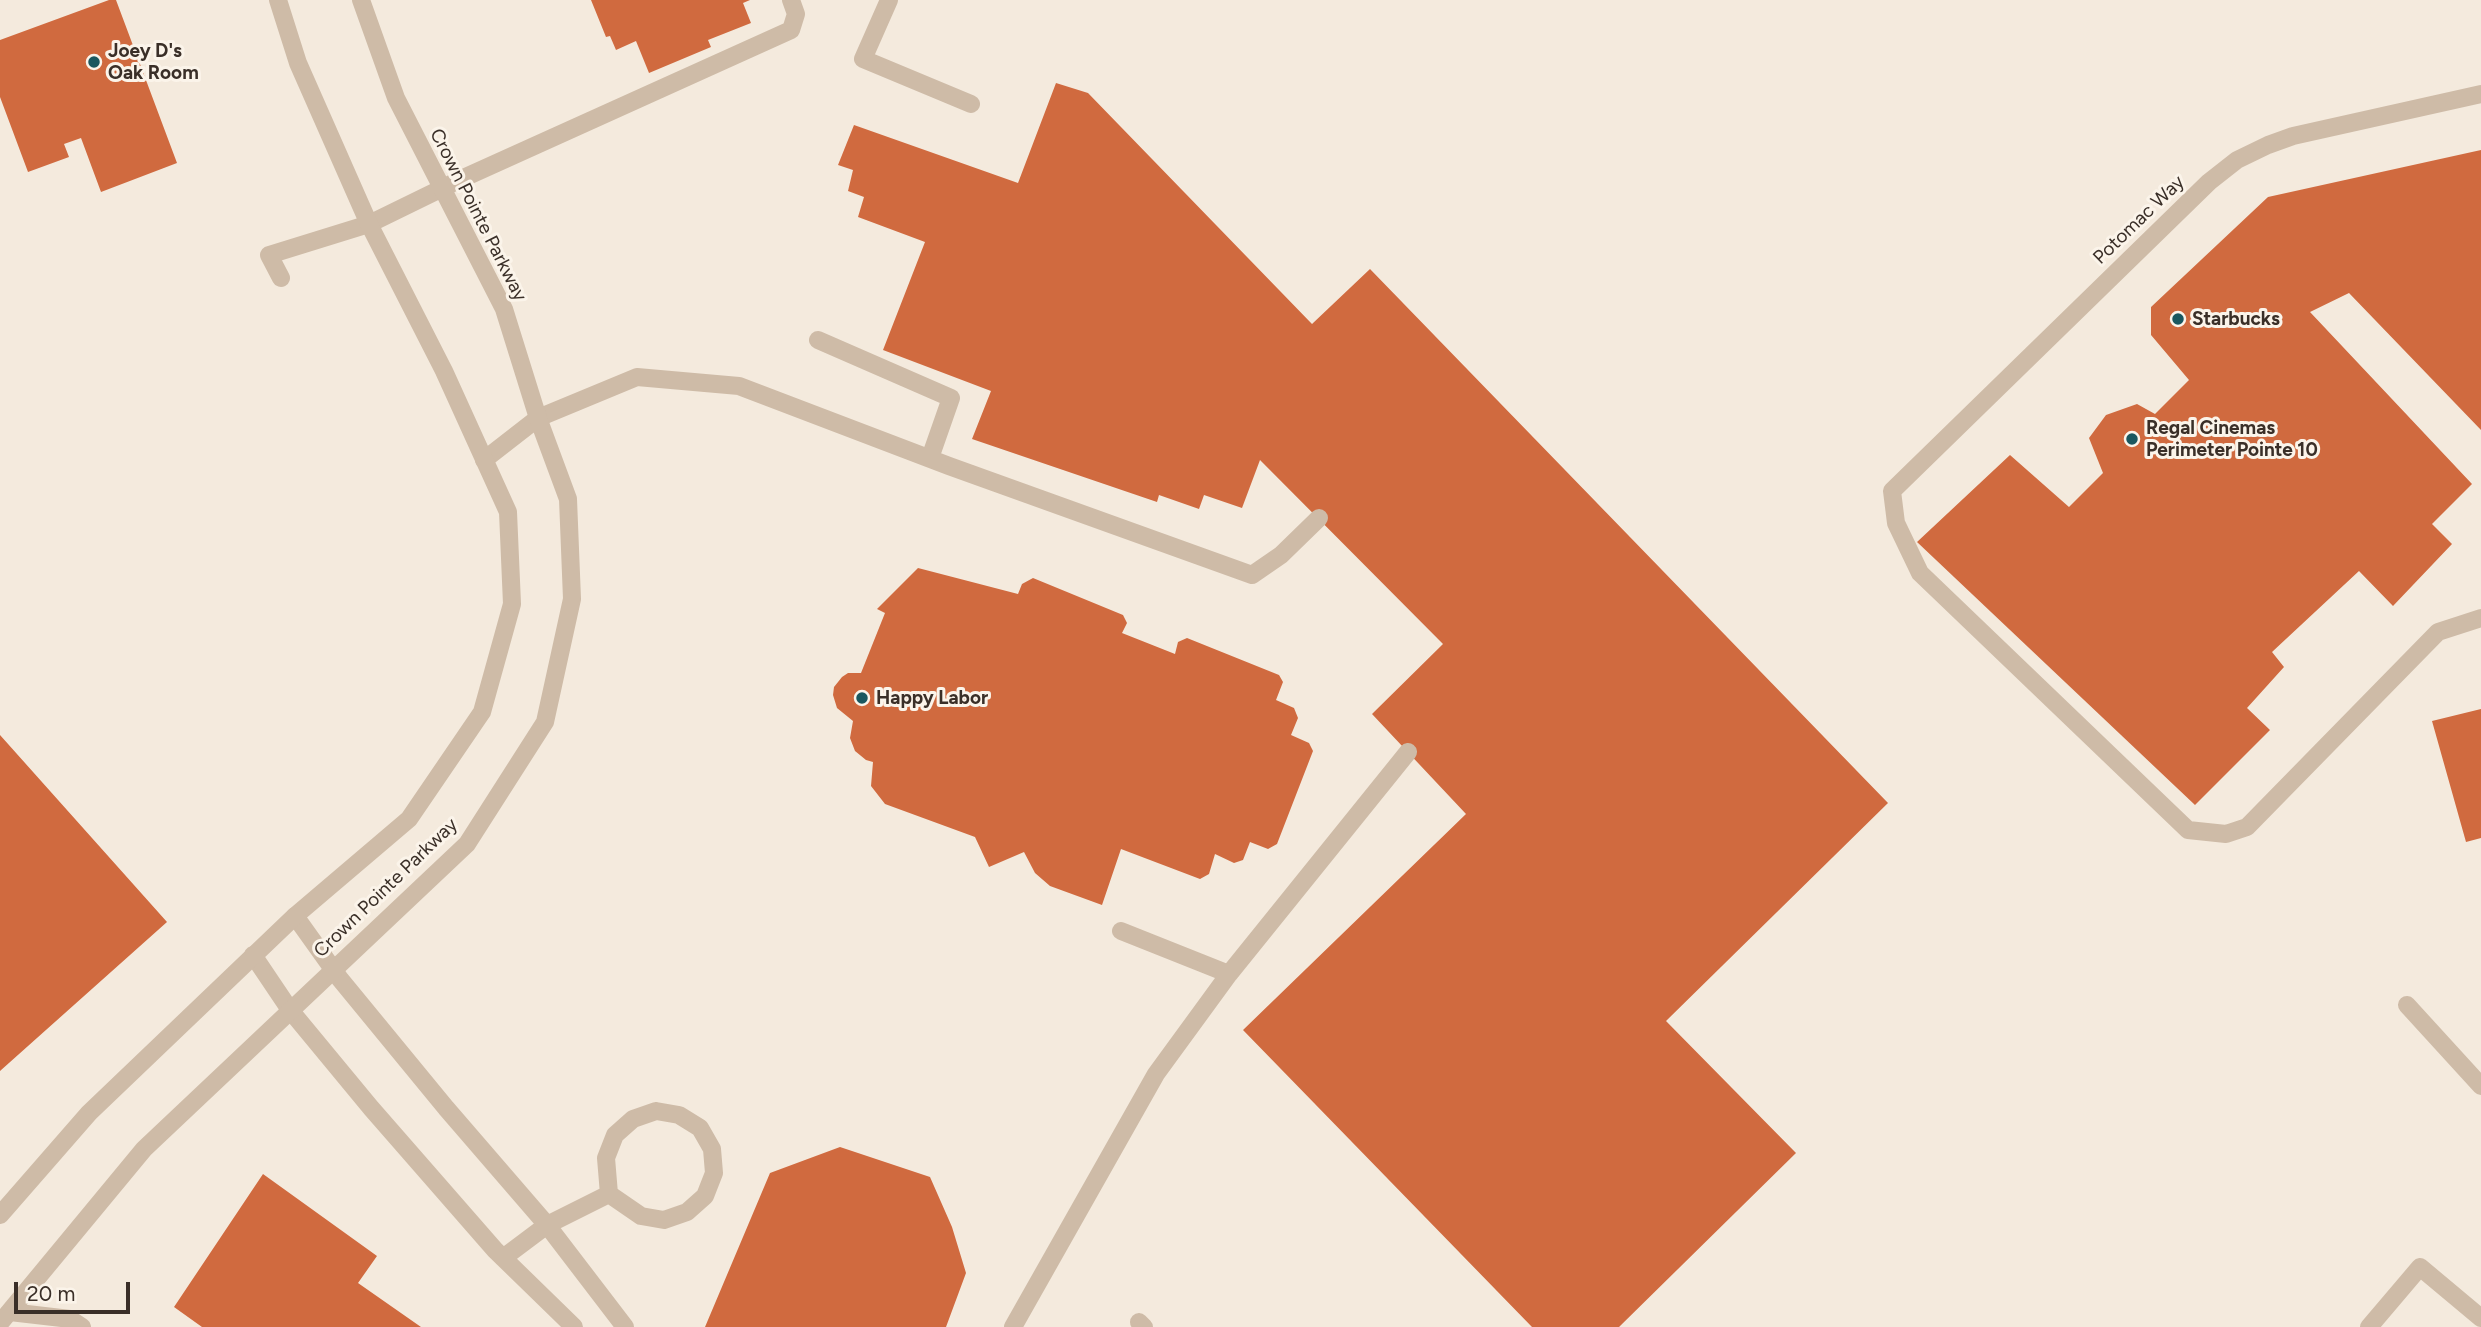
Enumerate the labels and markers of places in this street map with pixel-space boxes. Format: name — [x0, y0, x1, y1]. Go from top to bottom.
place label: Joey D's Oak Room — [108, 40, 199, 84]
marker: Joey D's Oak Room — [86, 54, 102, 70]
place label: Starbucks — [2192, 308, 2280, 330]
marker: Starbucks — [2170, 311, 2186, 327]
place label: Regal Cinemas Perimeter Pointe 10 — [2146, 417, 2318, 461]
marker: Regal Cinemas Perimeter Pointe 10 — [2124, 431, 2140, 447]
place label: Happy Labor — [876, 687, 988, 709]
marker: Happy Labor — [854, 690, 870, 706]

